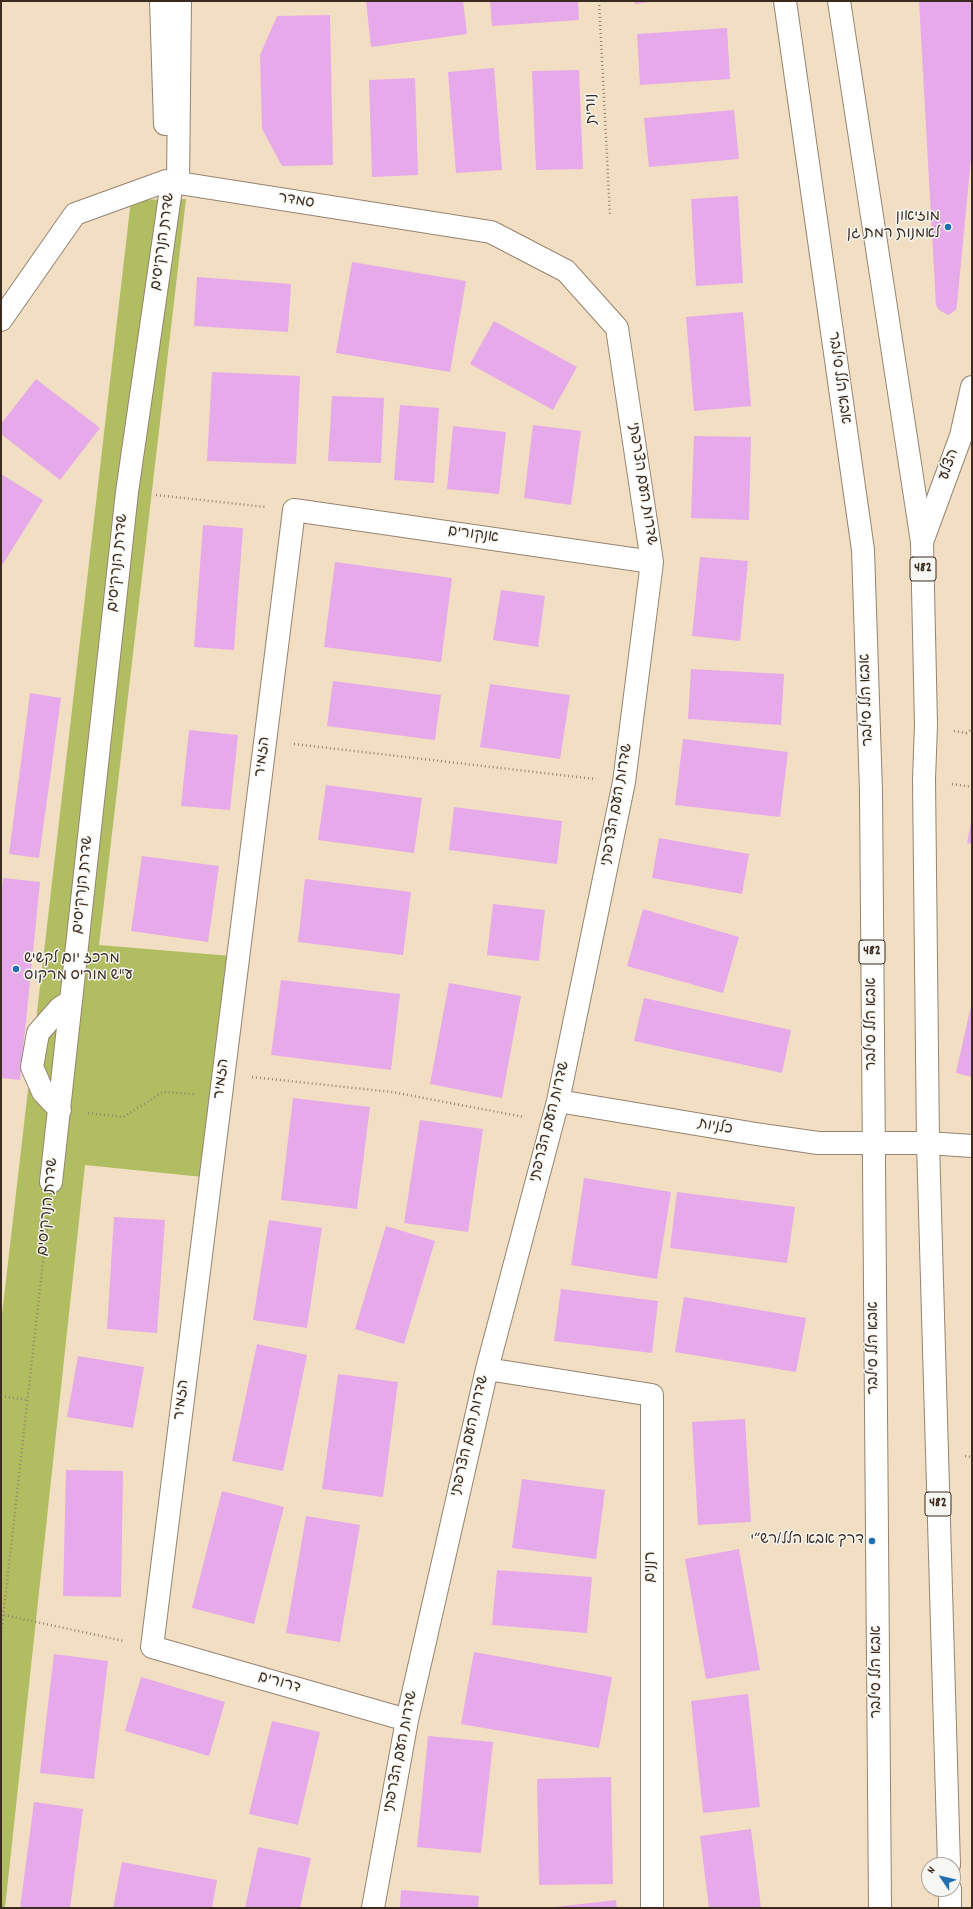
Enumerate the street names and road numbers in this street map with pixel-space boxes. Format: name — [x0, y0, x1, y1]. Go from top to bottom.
street label: נורית — [583, 93, 603, 125]
street label: סמדר — [277, 190, 315, 214]
street label: שדרת הנרקיסים — [148, 192, 180, 292]
street label: אבא הלל סילבר — [823, 331, 853, 425]
street label: שדרות העם הצרפתי — [622, 421, 660, 547]
street label: הצלע — [936, 447, 964, 483]
street label: שדרת הנרקיסים — [105, 513, 133, 613]
street label: אנקורים — [446, 524, 500, 548]
road number: 482 — [910, 557, 936, 581]
street label: אבא הלל סילבר — [857, 653, 879, 747]
street label: הזמיר — [253, 736, 275, 778]
street label: שדרות העם הצרפתי — [598, 742, 638, 868]
street label: שדרת הנרקיסים — [70, 835, 98, 935]
road number: 482 — [859, 940, 885, 964]
street label: אבא הלל סילבר — [864, 978, 882, 1070]
street label: הזמיר — [212, 1058, 234, 1100]
street label: שדרות העם הצרפתי — [527, 1060, 575, 1184]
street label: כלניות — [696, 1116, 734, 1140]
street label: שדרת הנרקיסים — [35, 1157, 63, 1257]
street label: אבא הלל סילבר — [866, 1302, 884, 1394]
street label: שדרות העם הצרפתי — [448, 1374, 494, 1498]
street label: הזמיר — [172, 1379, 194, 1421]
road number: 482 — [925, 1492, 951, 1516]
street label: רננים — [643, 1551, 661, 1583]
street label: אבא הלל סילבר — [869, 1626, 887, 1718]
street label: דרורים — [256, 1669, 302, 1699]
street label: שדרות העם הצרפתי — [381, 1689, 423, 1815]

